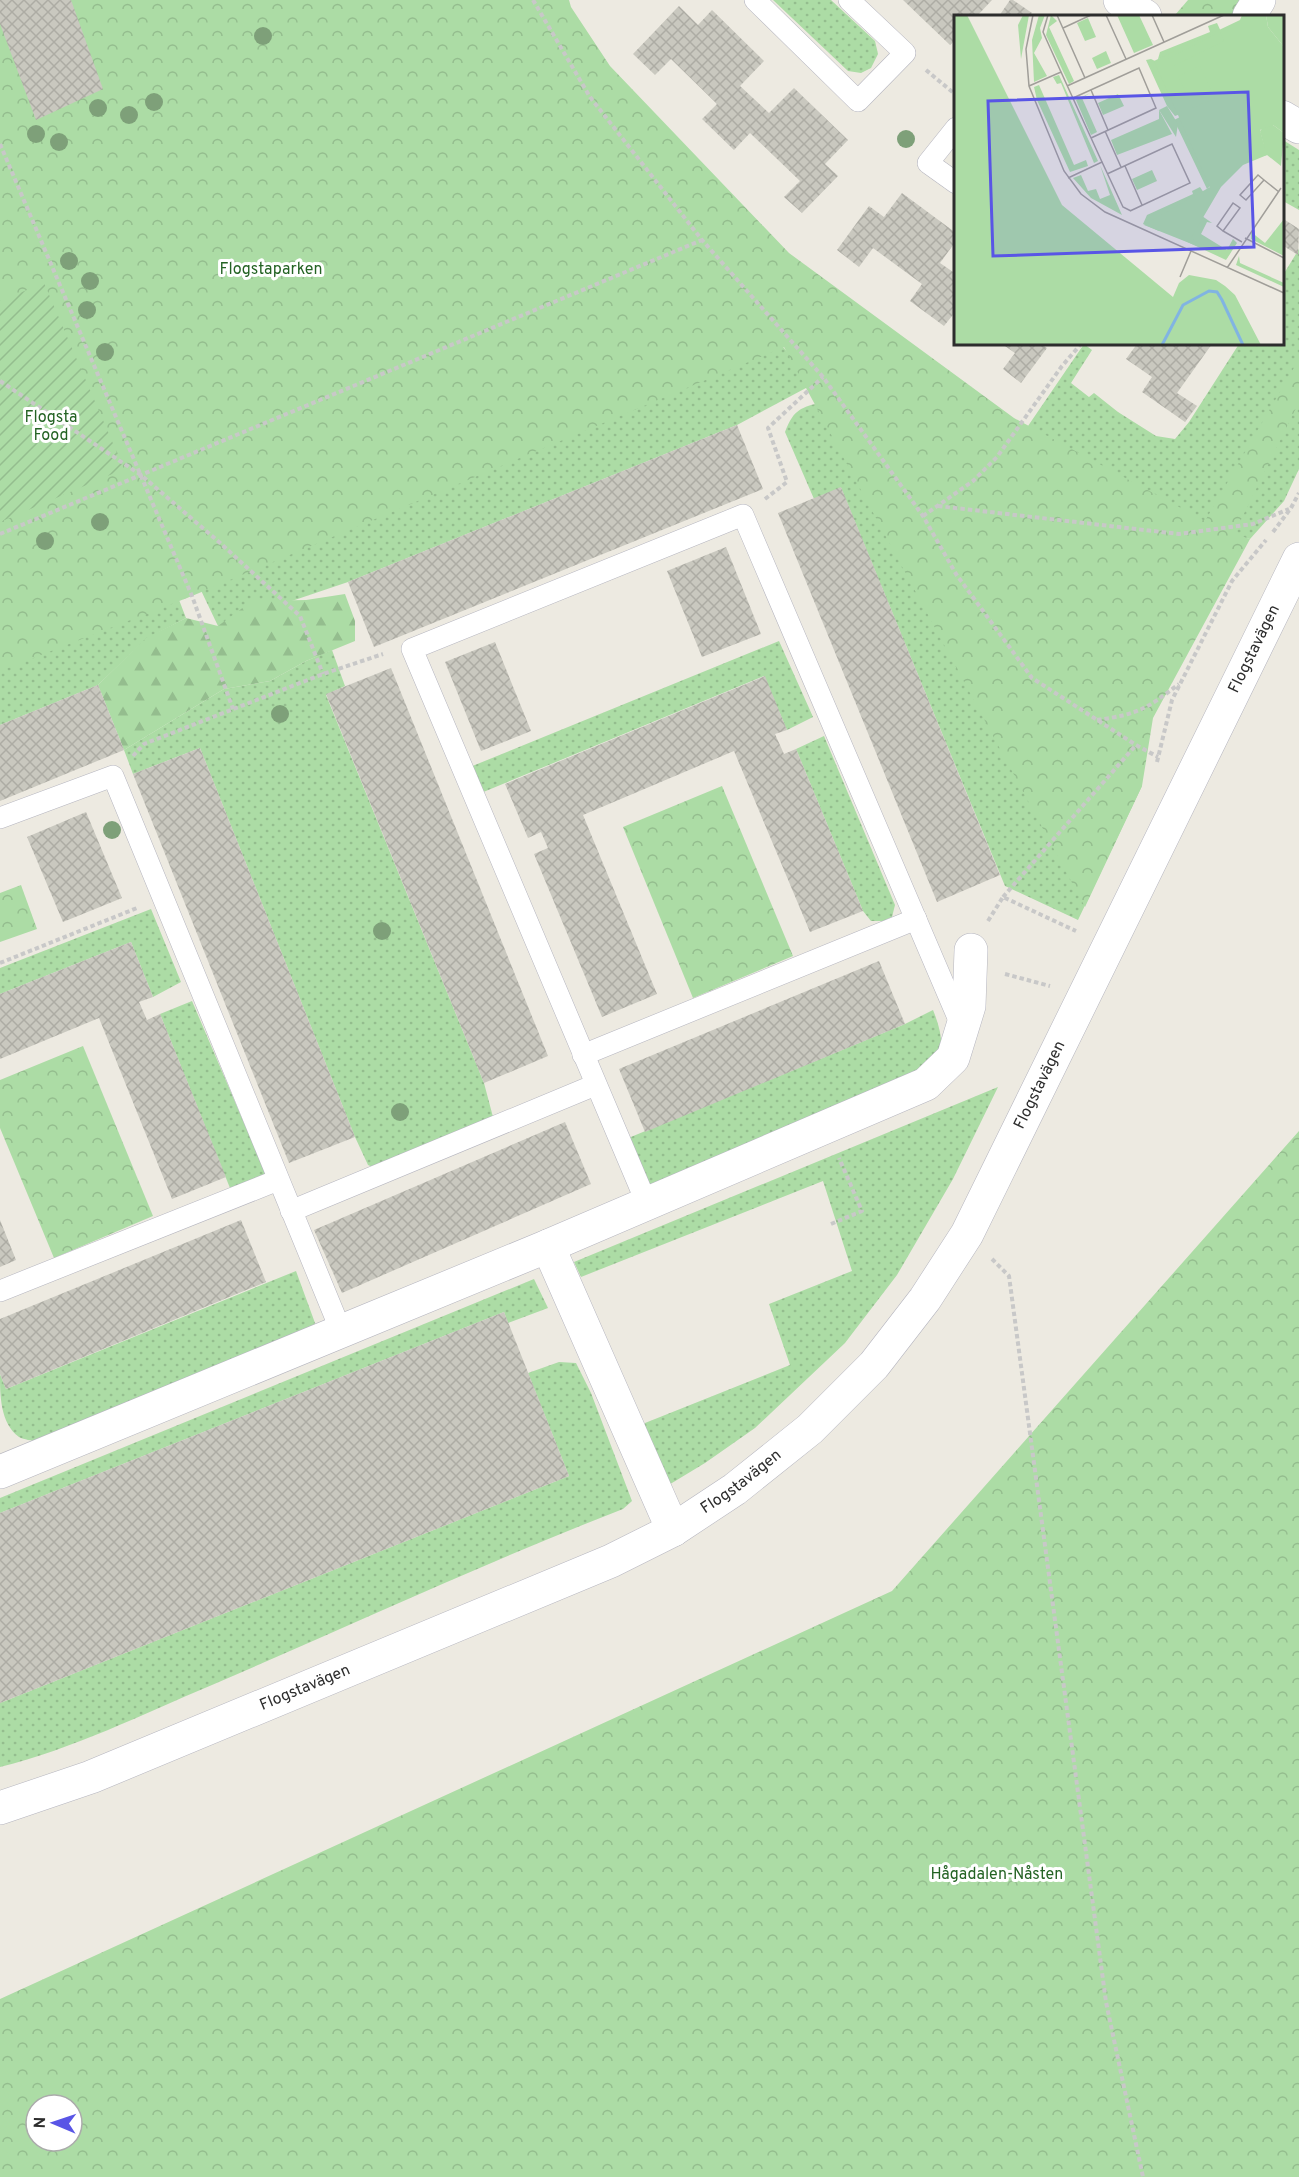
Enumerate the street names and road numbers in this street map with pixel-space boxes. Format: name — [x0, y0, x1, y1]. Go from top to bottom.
street label: Flogstavägen — [1224, 602, 1285, 697]
street label: Flogstavägen — [1010, 1038, 1070, 1133]
street label: Flogstavägen — [697, 1445, 786, 1519]
street label: Flogstavägen — [257, 1660, 353, 1716]

